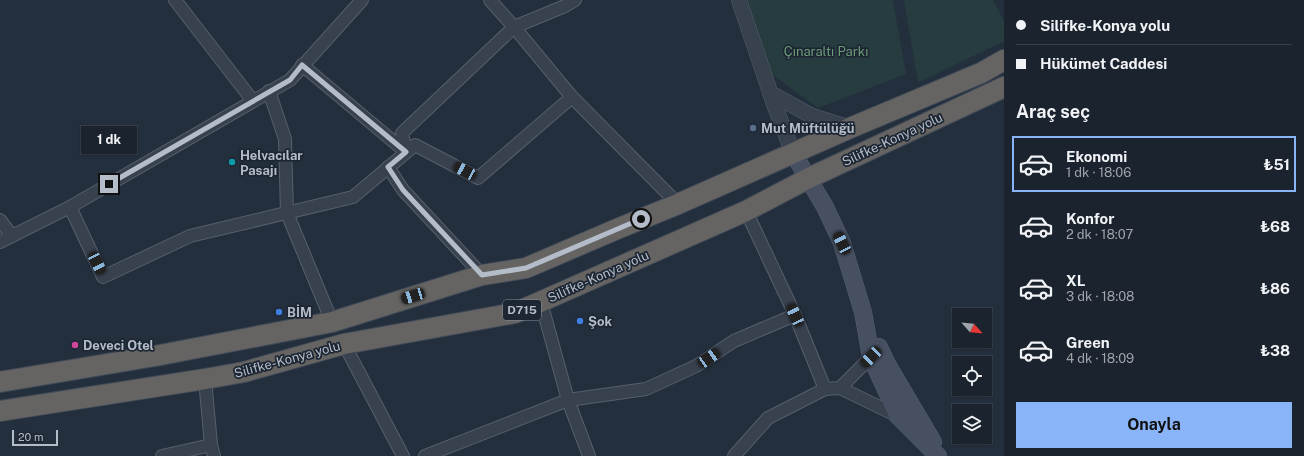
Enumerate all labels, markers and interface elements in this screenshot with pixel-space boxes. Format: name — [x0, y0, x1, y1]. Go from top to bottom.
text: Silifke-Konya yolu — [1040, 17, 1170, 34]
park label: Çınaraltı Parkı — [784, 44, 868, 59]
text: Hükümet Caddesi — [1040, 55, 1167, 72]
text: Araç seç — [1016, 101, 1090, 122]
street label: Silifke-Konya yolu — [840, 110, 945, 169]
place label: Mut Müftülüğü — [761, 121, 854, 136]
marker: Mut Müftülüğü — [748, 123, 758, 133]
callout: 1 dk — [81, 126, 137, 154]
text: 1 dk — [97, 132, 121, 147]
icon: car — [1018, 146, 1054, 182]
place label: Helvacılar Pasajı — [240, 148, 303, 178]
text: Ekonomi — [1066, 148, 1127, 165]
text: ₺51 — [1264, 156, 1290, 173]
marker: Helvacılar Pasajı — [227, 157, 237, 167]
car — [452, 160, 478, 182]
text: 1 dk · 18:06 — [1066, 165, 1131, 180]
route end — [100, 175, 118, 193]
icon: car — [1018, 208, 1054, 244]
route start — [632, 210, 650, 228]
text: Konfor — [1066, 210, 1114, 227]
text: ₺68 — [1260, 218, 1290, 235]
text: 2 dk · 18:07 — [1066, 227, 1133, 242]
car — [831, 230, 853, 256]
street label: Silifke-Konya yolu — [545, 247, 651, 306]
car — [86, 250, 108, 276]
icon: car — [1018, 270, 1054, 306]
text: XL — [1066, 272, 1085, 289]
text: ₺86 — [1260, 280, 1290, 297]
car — [400, 287, 426, 305]
text: 3 dk · 18:08 — [1066, 289, 1134, 304]
road number: D715 — [503, 300, 541, 320]
car — [784, 302, 806, 328]
place label: BİM — [287, 304, 312, 320]
marker: BİM — [274, 307, 284, 317]
north arrow — [952, 308, 992, 348]
map controls — [952, 308, 992, 444]
place label: Şok — [588, 314, 612, 329]
marker: Şok — [575, 316, 585, 326]
icon: car — [1018, 332, 1054, 368]
text: Green — [1066, 334, 1110, 351]
place label: Deveci Otel — [83, 338, 154, 353]
street label: Silifke-Konya yolu — [232, 338, 342, 381]
marker: Deveci Otel — [70, 340, 80, 350]
text: ₺38 — [1260, 342, 1290, 359]
car — [858, 344, 884, 370]
car — [696, 346, 722, 370]
text: 4 dk · 18:09 — [1066, 351, 1134, 366]
button: locate — [952, 356, 992, 396]
button: Onayla — [1016, 402, 1292, 448]
button: layers — [952, 404, 992, 444]
scale bar — [12, 428, 58, 447]
text: 20 m — [18, 431, 43, 443]

